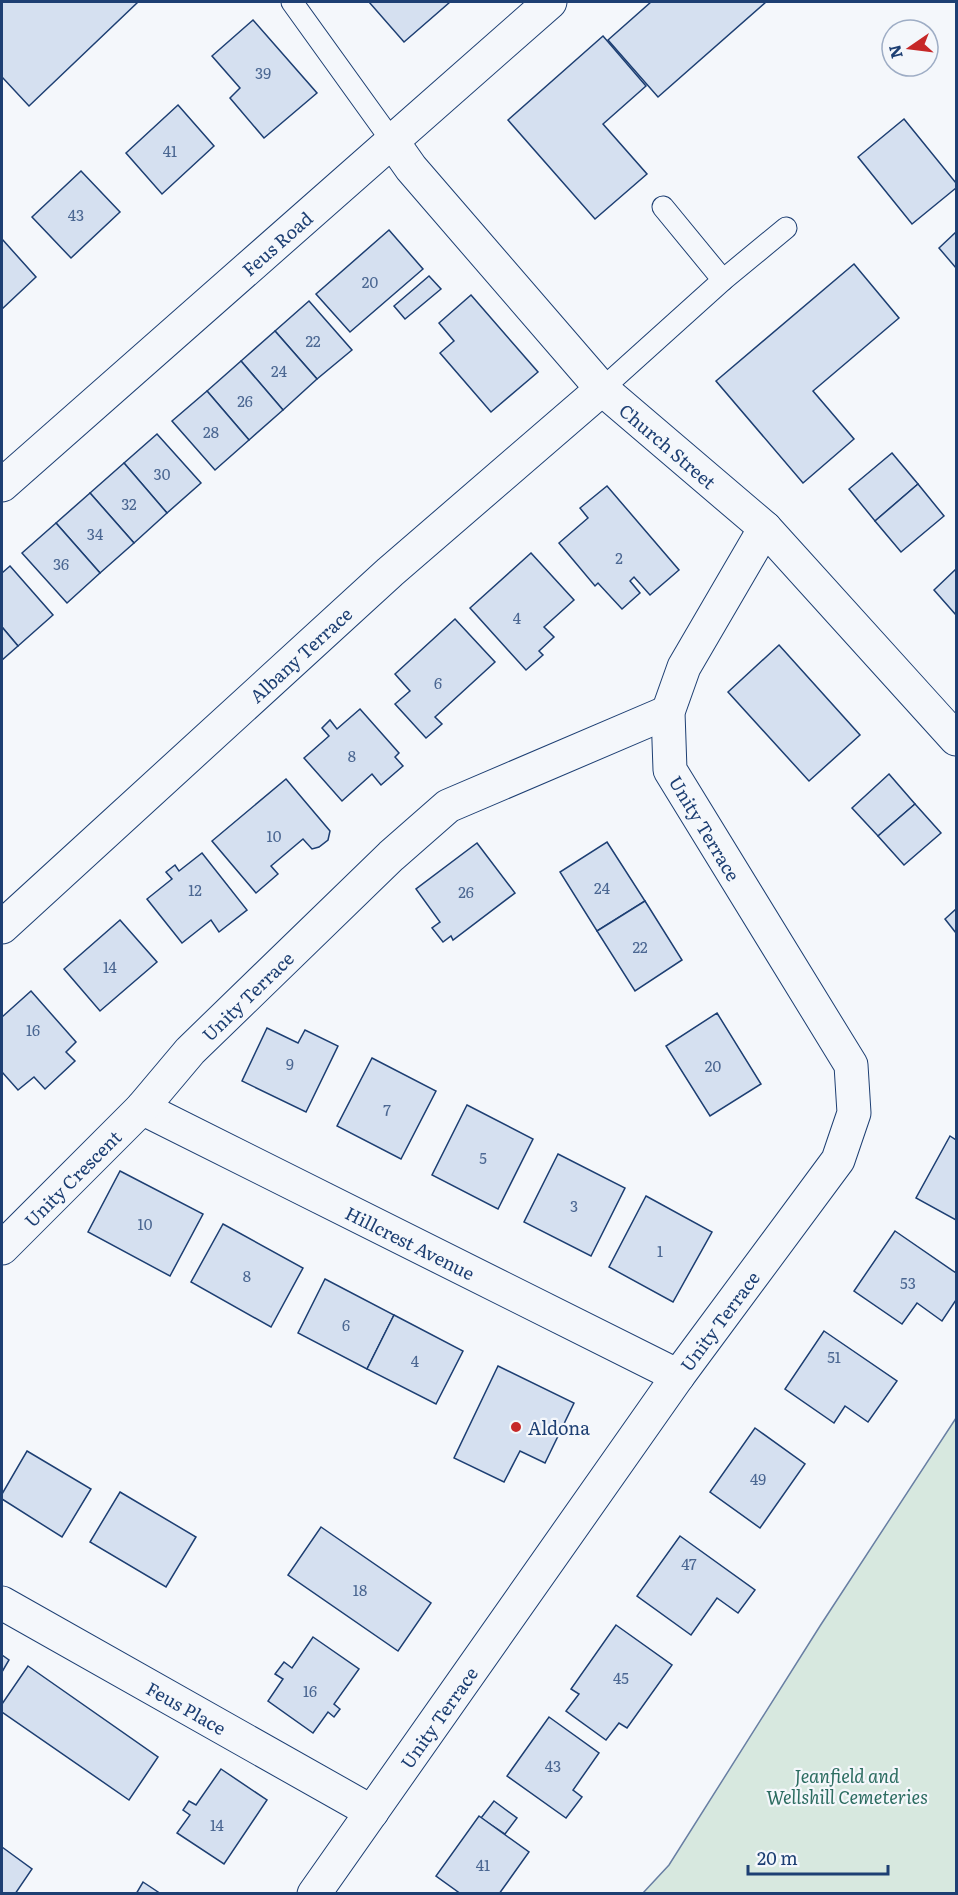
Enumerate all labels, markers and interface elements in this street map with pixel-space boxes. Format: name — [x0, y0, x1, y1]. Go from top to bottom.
north arrow — [880, 18, 940, 78]
text: N — [881, 42, 908, 61]
house number: 39 — [255, 61, 271, 84]
house number: 41 — [163, 139, 177, 162]
house number: 43 — [68, 203, 84, 226]
street label: Feus Road — [235, 204, 318, 282]
house number: 20 — [362, 270, 378, 293]
house number: 22 — [305, 329, 321, 352]
house number: 24 — [271, 359, 287, 382]
house number: 26 — [237, 389, 253, 412]
street label: Church Street — [614, 396, 723, 495]
house number: 28 — [203, 420, 219, 443]
house number: 30 — [154, 462, 171, 485]
house number: 32 — [121, 492, 137, 515]
house number: 34 — [87, 522, 103, 545]
house number: 2 — [615, 546, 623, 569]
house number: 36 — [53, 552, 69, 575]
street label: Albany Terrace — [243, 600, 357, 708]
house number: 4 — [513, 606, 521, 629]
house number: 6 — [434, 671, 442, 694]
house number: 8 — [348, 744, 356, 767]
street label: Unity Terrace — [663, 770, 747, 886]
house number: 10 — [267, 824, 282, 847]
house number: 24 — [594, 876, 610, 899]
house number: 12 — [188, 878, 202, 901]
house number: 26 — [458, 880, 474, 903]
house number: 22 — [632, 935, 648, 958]
street label: Unity Terrace — [195, 945, 299, 1047]
house number: 14 — [103, 955, 117, 978]
house number: 16 — [26, 1018, 40, 1041]
house number: 9 — [286, 1052, 294, 1075]
house number: 20 — [705, 1054, 721, 1077]
house number: 7 — [383, 1098, 391, 1121]
street label: Unity Crescent — [17, 1123, 127, 1233]
house number: 5 — [479, 1146, 487, 1169]
house number: 3 — [570, 1194, 578, 1217]
street label: Hillcrest Avenue — [341, 1198, 480, 1286]
house number: 10 — [138, 1212, 153, 1235]
house number: 1 — [657, 1239, 663, 1262]
house number: 8 — [243, 1264, 251, 1287]
street label: Unity Terrace — [673, 1265, 765, 1376]
house number: 53 — [900, 1271, 916, 1294]
house number: 6 — [342, 1313, 350, 1336]
house number: 51 — [827, 1345, 841, 1368]
house number: 4 — [411, 1349, 419, 1372]
place label: Aldona — [528, 1414, 590, 1441]
marker: Aldona — [509, 1420, 523, 1434]
house number: 49 — [750, 1467, 766, 1490]
house number: 47 — [681, 1552, 697, 1575]
house number: 18 — [353, 1578, 367, 1601]
street label: Unity Terrace — [393, 1661, 483, 1774]
house number: 45 — [613, 1666, 629, 1689]
street label: Feus Place — [142, 1674, 231, 1741]
house number: 16 — [303, 1679, 317, 1702]
house number: 43 — [545, 1754, 561, 1777]
park label: Jeanfield and Wellshill Cemeteries — [766, 1762, 928, 1810]
house number: 14 — [210, 1813, 224, 1836]
scale bar — [748, 1838, 888, 1876]
text: 20 m — [757, 1844, 798, 1871]
house number: 41 — [476, 1853, 490, 1876]

